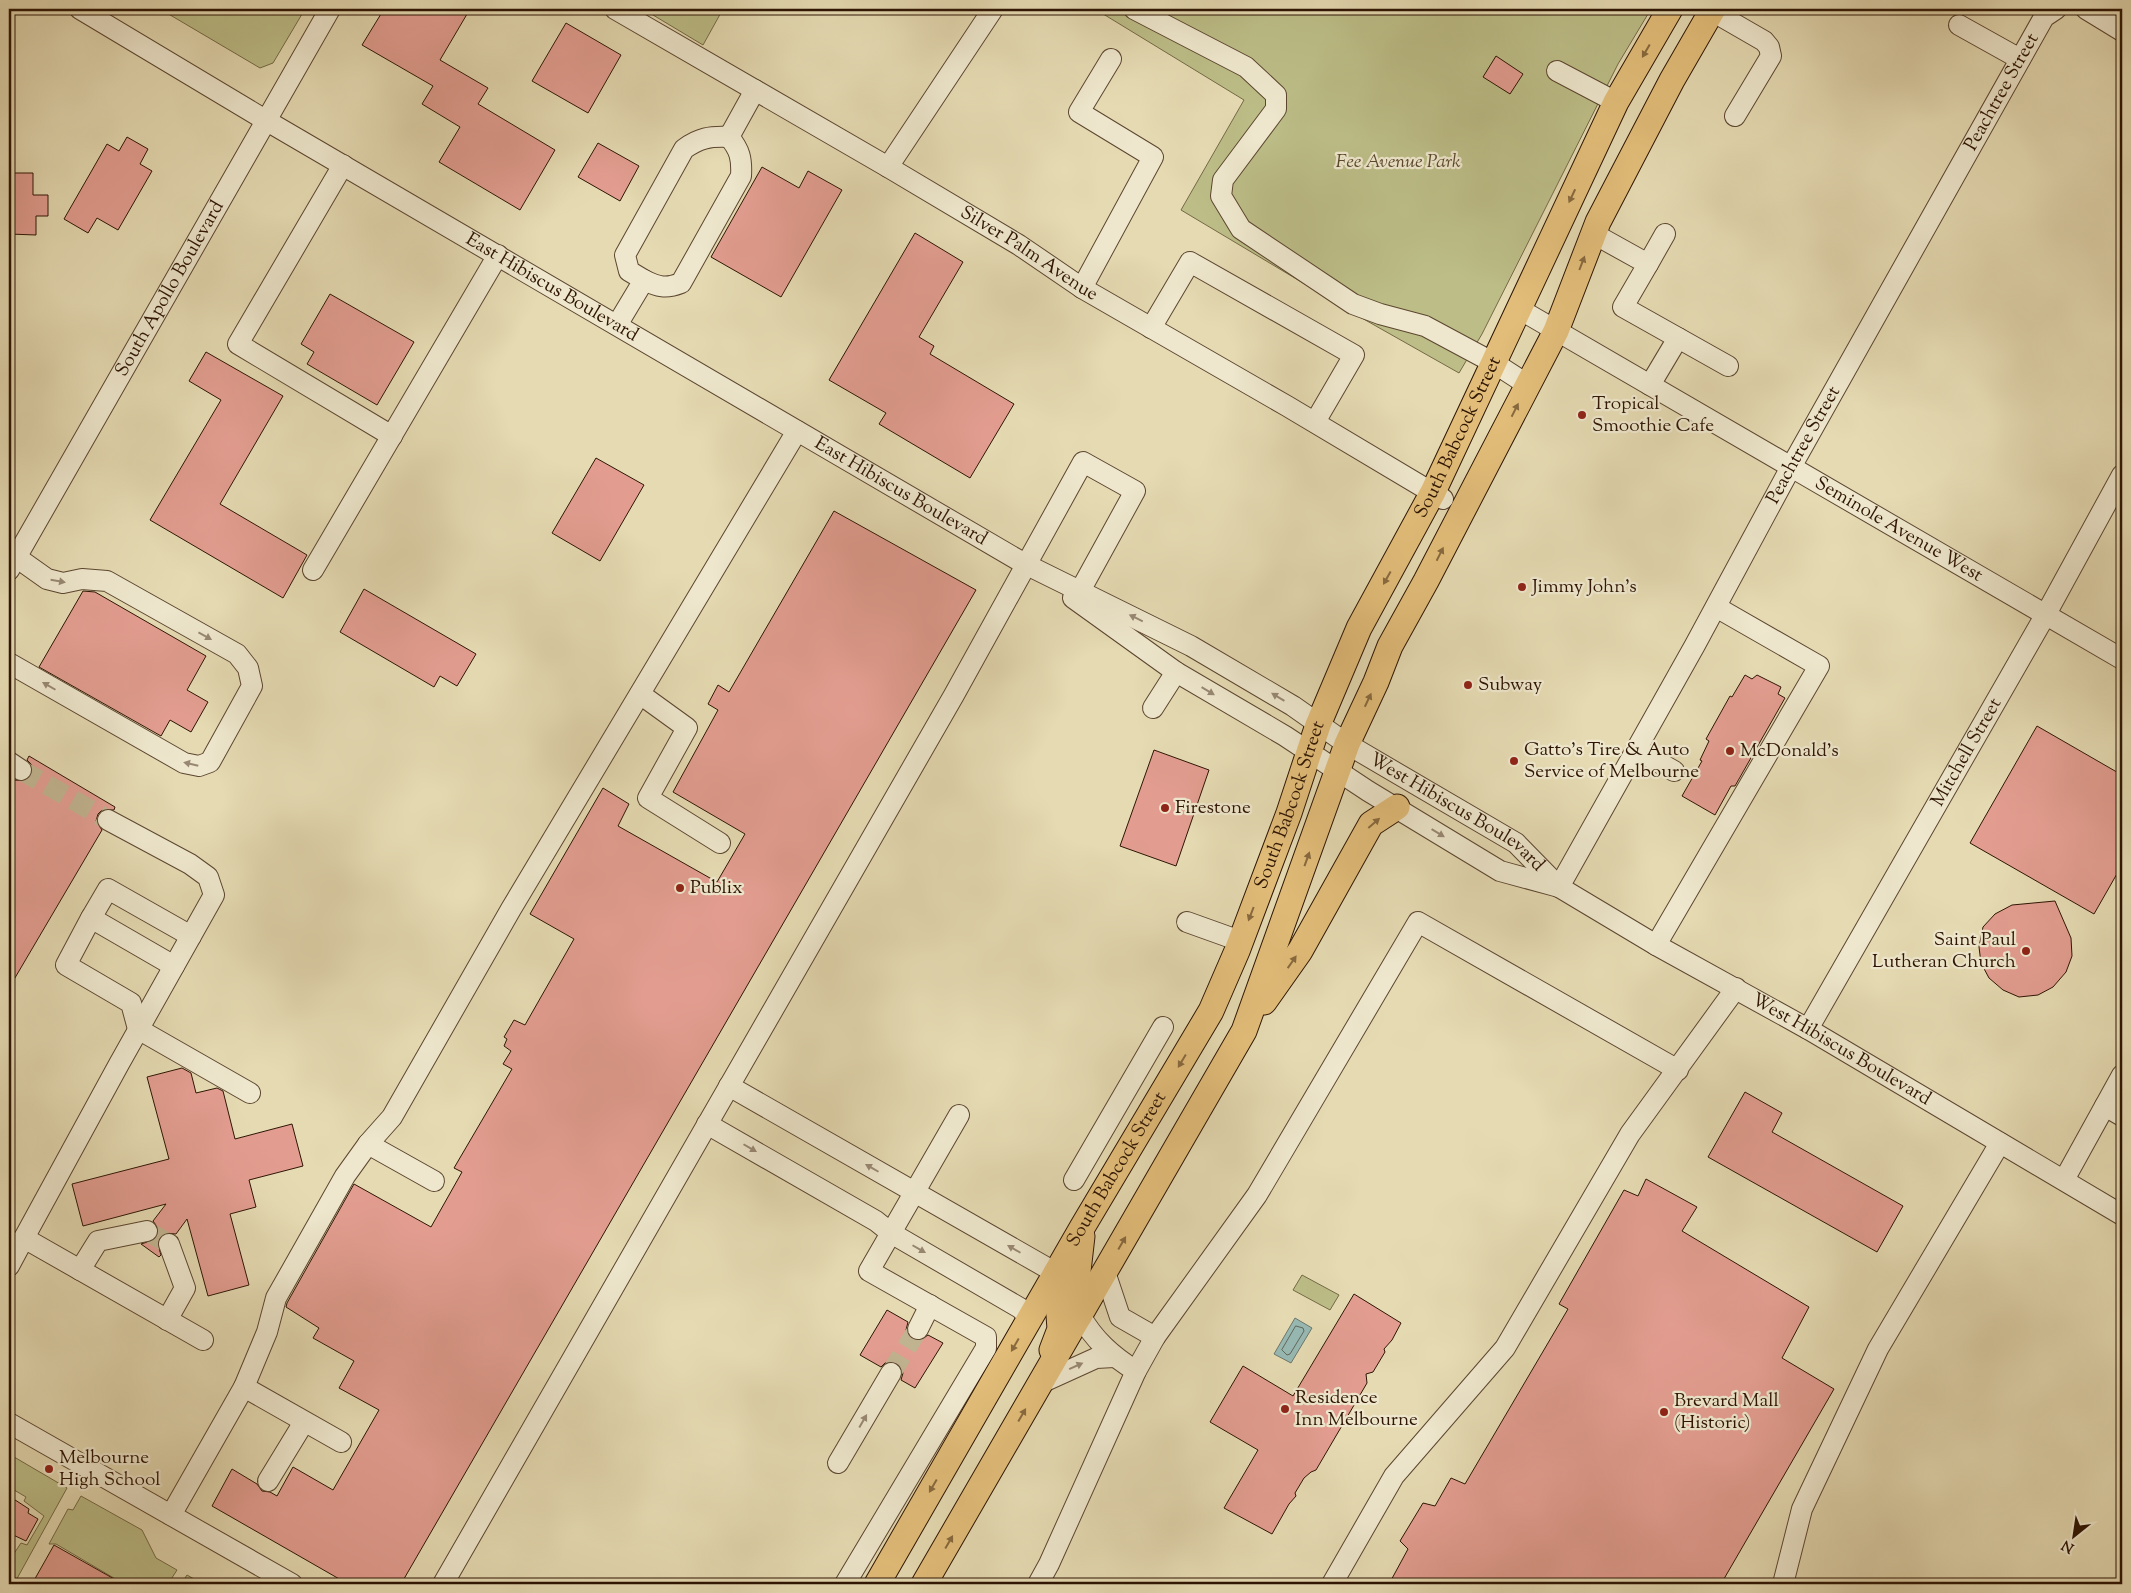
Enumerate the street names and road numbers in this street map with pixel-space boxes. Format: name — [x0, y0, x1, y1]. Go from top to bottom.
street label: Peachtree Street — [1958, 28, 2046, 156]
street label: South Apollo Boulevard — [109, 196, 231, 382]
street label: Silver Palm Avenue — [955, 199, 1103, 308]
street label: East Hibiscus Boulevard — [460, 226, 644, 349]
street label: South Babcock Street — [1408, 352, 1508, 523]
street label: Peachtree Street — [1760, 381, 1848, 509]
street label: East Hibiscus Boulevard — [809, 430, 992, 553]
street label: Seminole Avenue West — [1810, 470, 1988, 589]
street label: Mitchell Street — [1925, 693, 2009, 812]
street label: South Babcock Street — [1248, 716, 1332, 893]
street label: West Hibiscus Boulevard — [1364, 746, 1551, 878]
street label: West Hibiscus Boulevard — [1746, 987, 1936, 1113]
street label: South Babcock Street — [1060, 1086, 1174, 1252]

